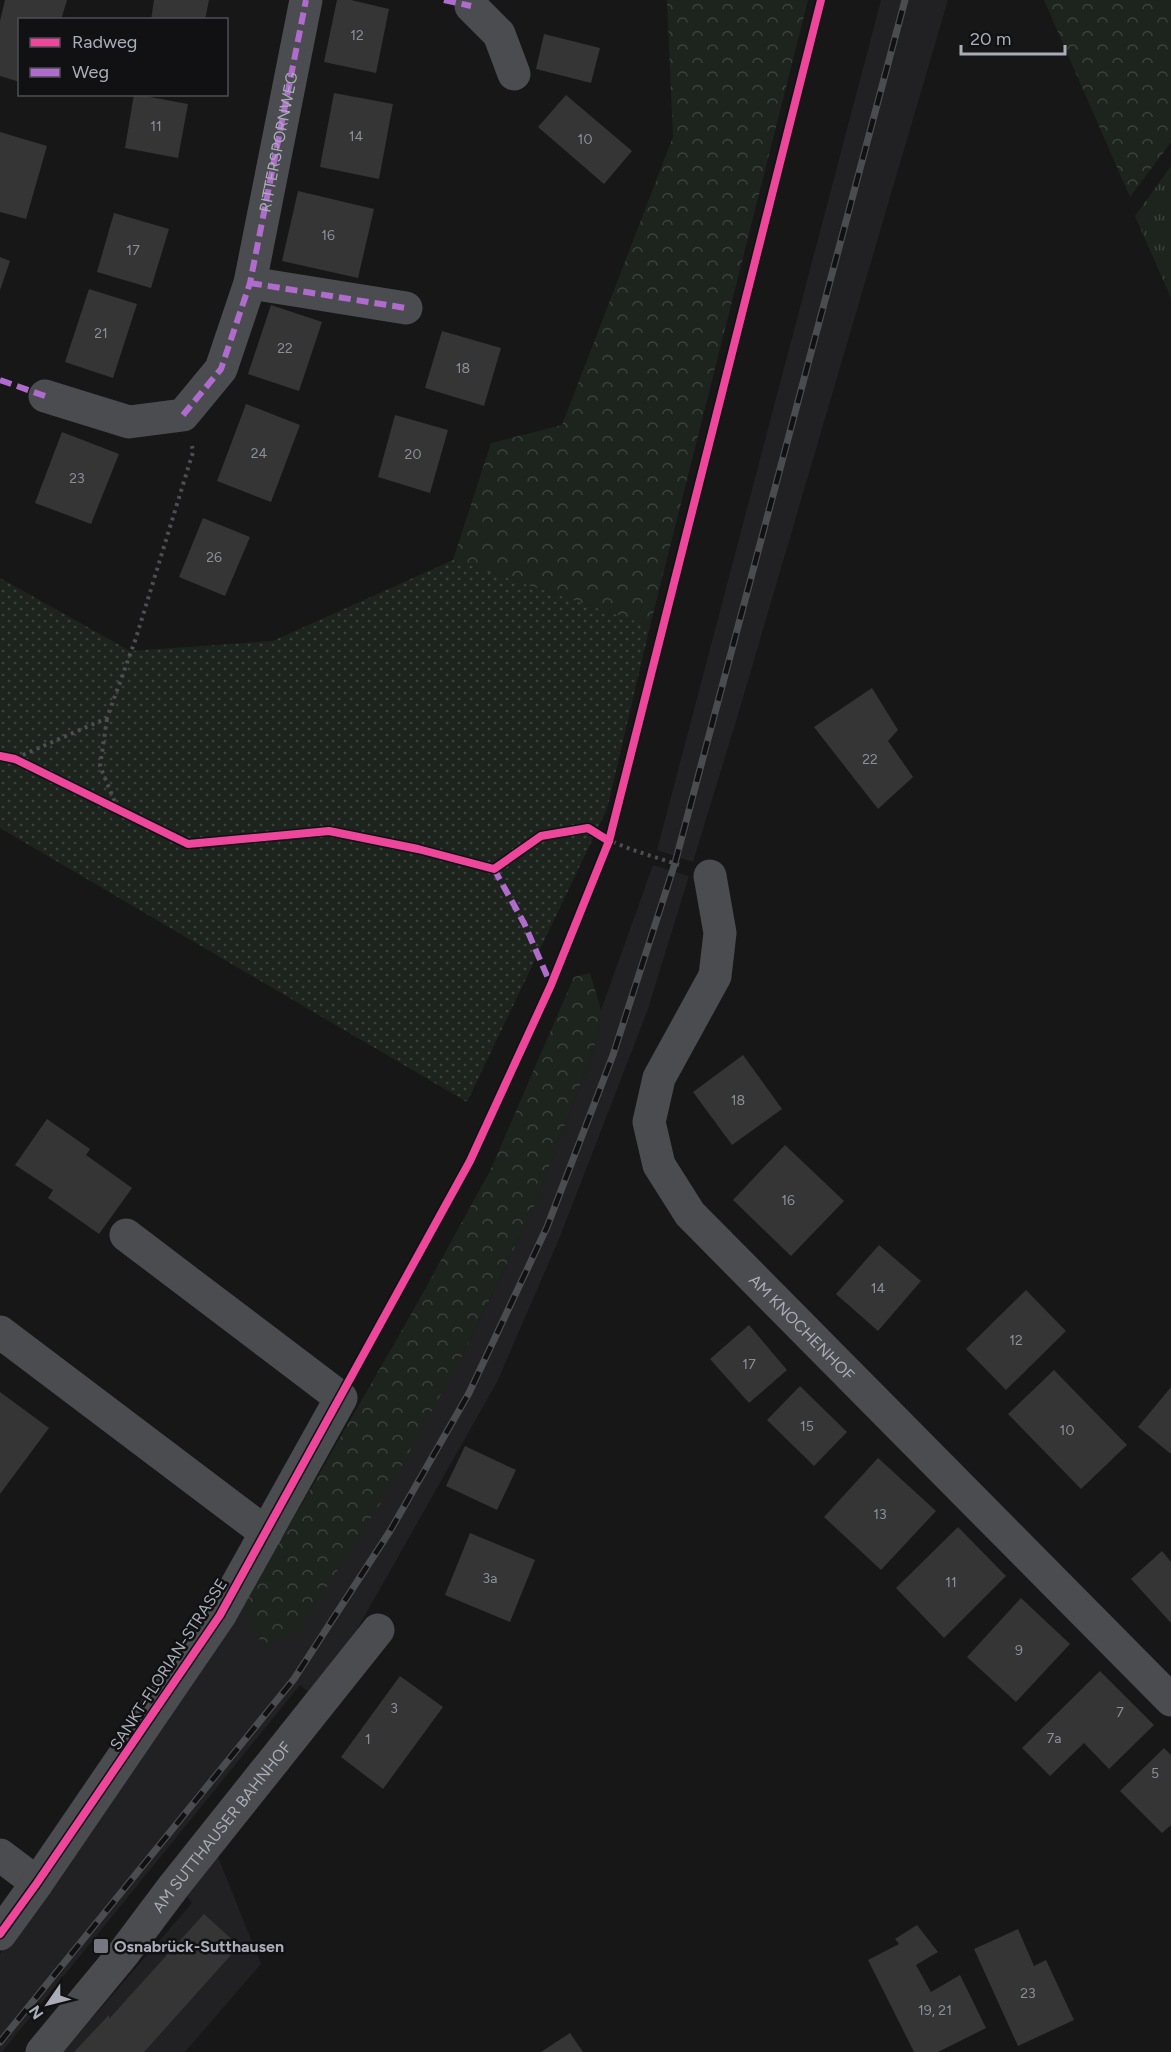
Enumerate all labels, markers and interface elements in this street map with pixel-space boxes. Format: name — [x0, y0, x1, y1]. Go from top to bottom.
legend — [18, 18, 228, 96]
scale bar — [961, 18, 1064, 56]
house number: 12 — [350, 27, 364, 44]
text: 20 m — [970, 28, 1011, 50]
text: Radweg — [72, 31, 137, 53]
text: Weg — [72, 61, 109, 83]
street label: RITTERSPORNWEG — [255, 70, 302, 214]
house number: 11 — [150, 118, 162, 135]
house number: 14 — [349, 128, 364, 145]
house number: 10 — [578, 131, 592, 148]
house number: 16 — [321, 227, 335, 244]
house number: 17 — [126, 242, 140, 259]
house number: 21 — [94, 325, 108, 342]
house number: 22 — [277, 340, 293, 357]
house number: 18 — [456, 360, 470, 377]
house number: 24 — [251, 445, 268, 462]
house number: 20 — [405, 446, 421, 463]
house number: 23 — [69, 470, 85, 487]
house number: 26 — [206, 549, 222, 566]
house number: 22 — [862, 751, 878, 768]
house number: 18 — [731, 1092, 745, 1109]
house number: 16 — [781, 1192, 795, 1209]
street label: AM KNOCHENHOF — [745, 1271, 858, 1385]
house number: 14 — [871, 1280, 886, 1297]
house number: 12 — [1009, 1332, 1023, 1349]
house number: 17 — [742, 1356, 756, 1373]
house number: 15 — [800, 1418, 814, 1435]
house number: 10 — [1060, 1422, 1074, 1439]
house number: 13 — [873, 1506, 887, 1523]
house number: 3a — [483, 1570, 497, 1587]
house number: 11 — [945, 1574, 957, 1591]
street label: SANKT-FLORIAN-STRASSE — [106, 1575, 231, 1753]
house number: 9 — [1015, 1642, 1023, 1659]
house number: 3 — [390, 1700, 398, 1717]
house number: 7 — [1116, 1704, 1124, 1721]
house number: 7a — [1047, 1730, 1061, 1747]
house number: 1 — [365, 1731, 371, 1748]
street label: AM SUTTHAUSER BAHNHOF — [148, 1738, 296, 1916]
house number: 5 — [1151, 1765, 1159, 1782]
marker: Osnabrück-Sutthausen — [92, 1937, 110, 1955]
place label: Osnabrück-Sutthausen — [114, 1937, 284, 1956]
north arrow — [18, 1974, 78, 2034]
house number: 23 — [1020, 1985, 1036, 2002]
text: N — [25, 2002, 47, 2023]
house number: 19, 21 — [918, 2002, 952, 2019]

